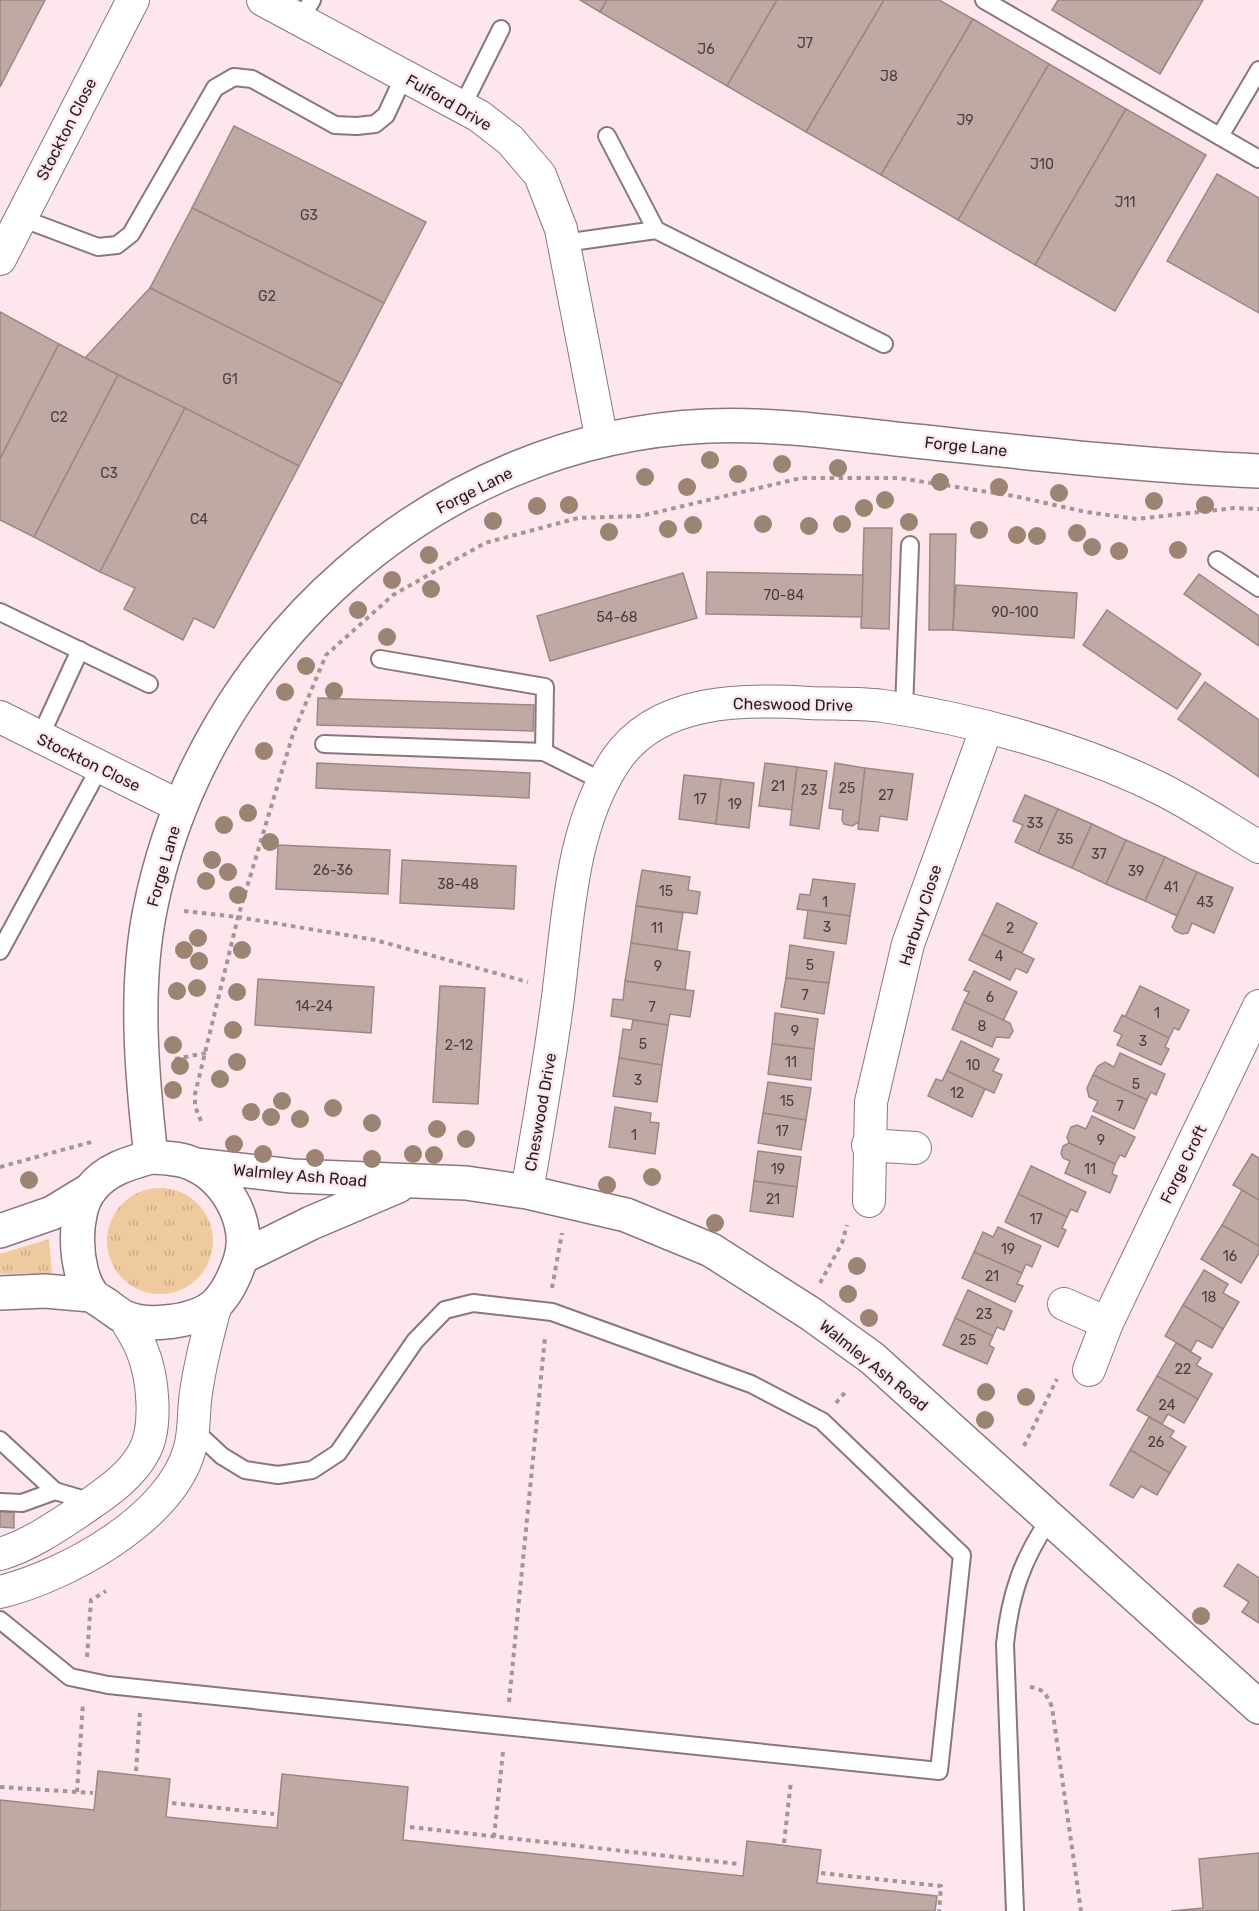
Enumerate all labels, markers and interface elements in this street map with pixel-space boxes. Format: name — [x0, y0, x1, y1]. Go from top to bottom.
house number: J7 — [797, 35, 813, 52]
house number: J6 — [697, 41, 715, 58]
house number: J8 — [880, 68, 898, 85]
street label: Fulford Drive — [403, 70, 495, 135]
street label: Stockton Close — [32, 75, 100, 184]
house number: J9 — [956, 112, 974, 129]
house number: J10 — [1030, 156, 1054, 173]
house number: J11 — [1115, 194, 1135, 211]
house number: G3 — [300, 207, 318, 224]
house number: G2 — [258, 288, 276, 305]
house number: G1 — [222, 371, 238, 388]
house number: C2 — [50, 409, 68, 426]
street label: Forge Lane — [924, 433, 1008, 460]
street label: Forge Lane — [433, 463, 516, 518]
house number: C3 — [100, 465, 118, 482]
house number: C4 — [190, 511, 208, 528]
house number: 70-84 — [764, 587, 805, 604]
house number: 90-100 — [991, 604, 1039, 621]
house number: 54-68 — [596, 609, 638, 626]
street label: Cheswood Drive — [733, 694, 853, 715]
street label: Stockton Close — [34, 729, 143, 796]
house number: 21 — [771, 778, 785, 795]
house number: 25 — [839, 780, 855, 797]
house number: 23 — [801, 782, 817, 799]
house number: 27 — [878, 787, 894, 804]
house number: 17 — [693, 791, 707, 808]
house number: 19 — [728, 796, 742, 813]
house number: 33 — [1027, 815, 1043, 832]
street label: Forge Lane — [143, 823, 184, 909]
house number: 35 — [1057, 831, 1073, 848]
house number: 37 — [1091, 846, 1107, 863]
house number: 26-36 — [313, 862, 353, 879]
street label: Harbury Close — [895, 862, 946, 968]
house number: 39 — [1128, 863, 1144, 880]
house number: 38-48 — [437, 876, 479, 893]
house number: 41 — [1164, 879, 1178, 896]
house number: 15 — [659, 883, 673, 900]
house number: 1 — [822, 894, 828, 911]
house number: 43 — [1196, 894, 1214, 911]
house number: 3 — [823, 919, 831, 936]
house number: 11 — [651, 920, 663, 937]
house number: 2 — [1006, 920, 1014, 937]
house number: 4 — [995, 948, 1004, 965]
house number: 5 — [806, 957, 814, 974]
house number: 9 — [654, 958, 662, 975]
house number: 7 — [801, 987, 809, 1004]
house number: 6 — [986, 989, 994, 1006]
house number: 14-24 — [295, 998, 333, 1015]
house number: 7 — [648, 999, 656, 1016]
house number: 1 — [1154, 1005, 1160, 1022]
house number: 8 — [978, 1018, 987, 1035]
house number: 9 — [791, 1023, 799, 1040]
house number: 3 — [1139, 1033, 1147, 1050]
house number: 5 — [639, 1036, 647, 1053]
house number: 2-12 — [445, 1037, 473, 1054]
street label: Cheswood Drive — [521, 1051, 560, 1173]
house number: 11 — [785, 1054, 797, 1071]
house number: 10 — [966, 1057, 981, 1074]
house number: 3 — [634, 1072, 642, 1089]
house number: 5 — [1132, 1076, 1140, 1093]
house number: 12 — [950, 1085, 964, 1102]
house number: 15 — [780, 1093, 794, 1110]
house number: 7 — [1116, 1098, 1124, 1115]
street label: Forge Croft — [1156, 1122, 1211, 1206]
house number: 17 — [775, 1123, 789, 1140]
house number: 1 — [631, 1127, 637, 1144]
house number: 9 — [1097, 1132, 1105, 1149]
street label: Walmley Ash Road — [232, 1160, 368, 1191]
house number: 19 — [771, 1161, 785, 1178]
house number: 11 — [1084, 1161, 1096, 1178]
house number: 21 — [766, 1191, 780, 1208]
house number: 17 — [1029, 1211, 1043, 1228]
house number: 19 — [1001, 1241, 1015, 1258]
house number: 16 — [1223, 1248, 1237, 1265]
house number: 21 — [985, 1268, 999, 1285]
house number: 18 — [1202, 1289, 1217, 1306]
house number: 23 — [976, 1306, 992, 1323]
street label: Walmley Ash Road — [816, 1316, 932, 1415]
house number: 25 — [960, 1332, 976, 1349]
house number: 22 — [1175, 1361, 1191, 1378]
house number: 24 — [1159, 1397, 1176, 1414]
house number: 26 — [1148, 1434, 1164, 1451]

